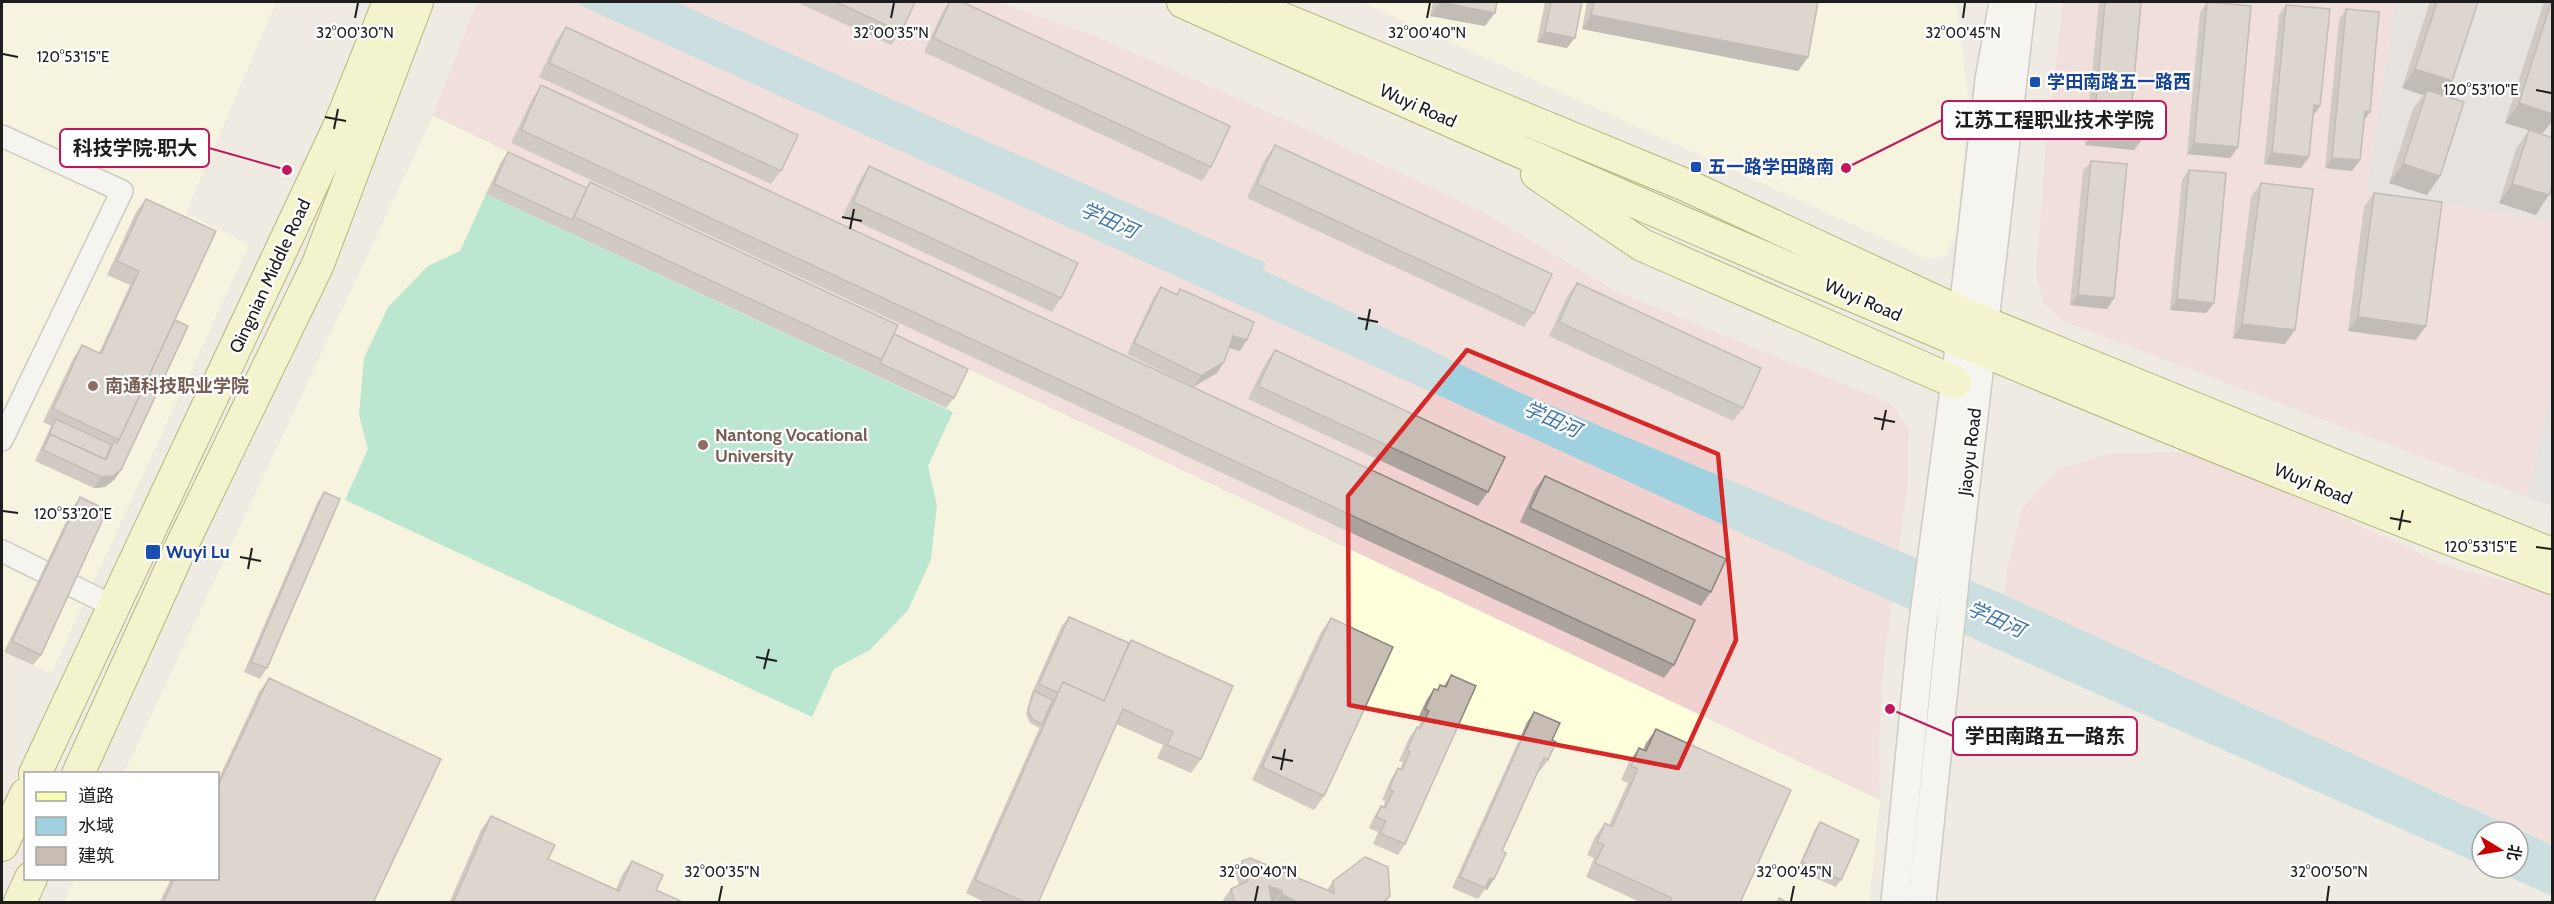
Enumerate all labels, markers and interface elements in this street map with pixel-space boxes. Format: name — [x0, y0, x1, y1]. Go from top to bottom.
text: 32°00'30"N — [316, 24, 394, 42]
text: 32°00'35"N — [853, 24, 929, 42]
text: 32°00'40"N — [1388, 24, 1466, 42]
text: 32°00'45"N — [1925, 24, 2001, 42]
text: 120°53'15"E — [37, 48, 109, 66]
place label: 学田南路五一路西 — [2047, 71, 2191, 93]
marker: 学田南路五一路西 — [2028, 75, 2042, 89]
street label: Wuyi Road — [1376, 79, 1460, 133]
text: 120°53'10"E — [2444, 81, 2518, 99]
callout: 江苏工程职业技术学院 — [1942, 101, 2166, 139]
text: 江苏工程职业技术学院 — [1954, 108, 2154, 132]
callout: 科技学院·职大 — [60, 129, 209, 167]
text: 科技学院·职大 — [73, 136, 197, 160]
place label: 五一路学田路南 — [1708, 156, 1834, 178]
marker: 五一路学田路南 — [1689, 160, 1703, 174]
street label: Qingnian Middle Road — [225, 195, 315, 357]
water label: 学田河 — [1077, 197, 1145, 245]
street label: Wuyi Road — [1821, 274, 1905, 326]
place label: 南通科技职业学院 — [105, 375, 249, 397]
marker: 南通科技职业学院 — [86, 379, 100, 393]
water label: 学田河 — [1520, 396, 1588, 444]
street label: Jiaoyu Road — [1954, 407, 1986, 498]
place label: Nantong Vocational University — [715, 424, 868, 467]
marker: Nantong Vocational University — [696, 438, 710, 452]
street label: Wuyi Road — [2271, 458, 2355, 510]
text: 120°53'20"E — [34, 505, 112, 523]
text: 120°53'15"E — [2445, 538, 2517, 556]
place label: Wuyi Lu — [166, 541, 230, 563]
marker: Wuyi Lu — [144, 543, 162, 561]
water label: 学田河 — [1964, 596, 2032, 644]
callout: 学田南路五一路东 — [1953, 717, 2137, 755]
text: 学田南路五一路东 — [1965, 724, 2125, 748]
legend — [24, 772, 219, 880]
text: 道路 — [78, 785, 114, 807]
text: 水域 — [78, 815, 114, 837]
north arrow — [2470, 820, 2530, 880]
text: 北 — [2503, 843, 2525, 862]
text: 建筑 — [78, 845, 114, 867]
text: 32°00'35"N — [684, 863, 760, 881]
text: 32°00'40"N — [1219, 863, 1297, 881]
text: 32°00'45"N — [1756, 863, 1832, 881]
text: 32°00'50"N — [2290, 863, 2368, 881]

